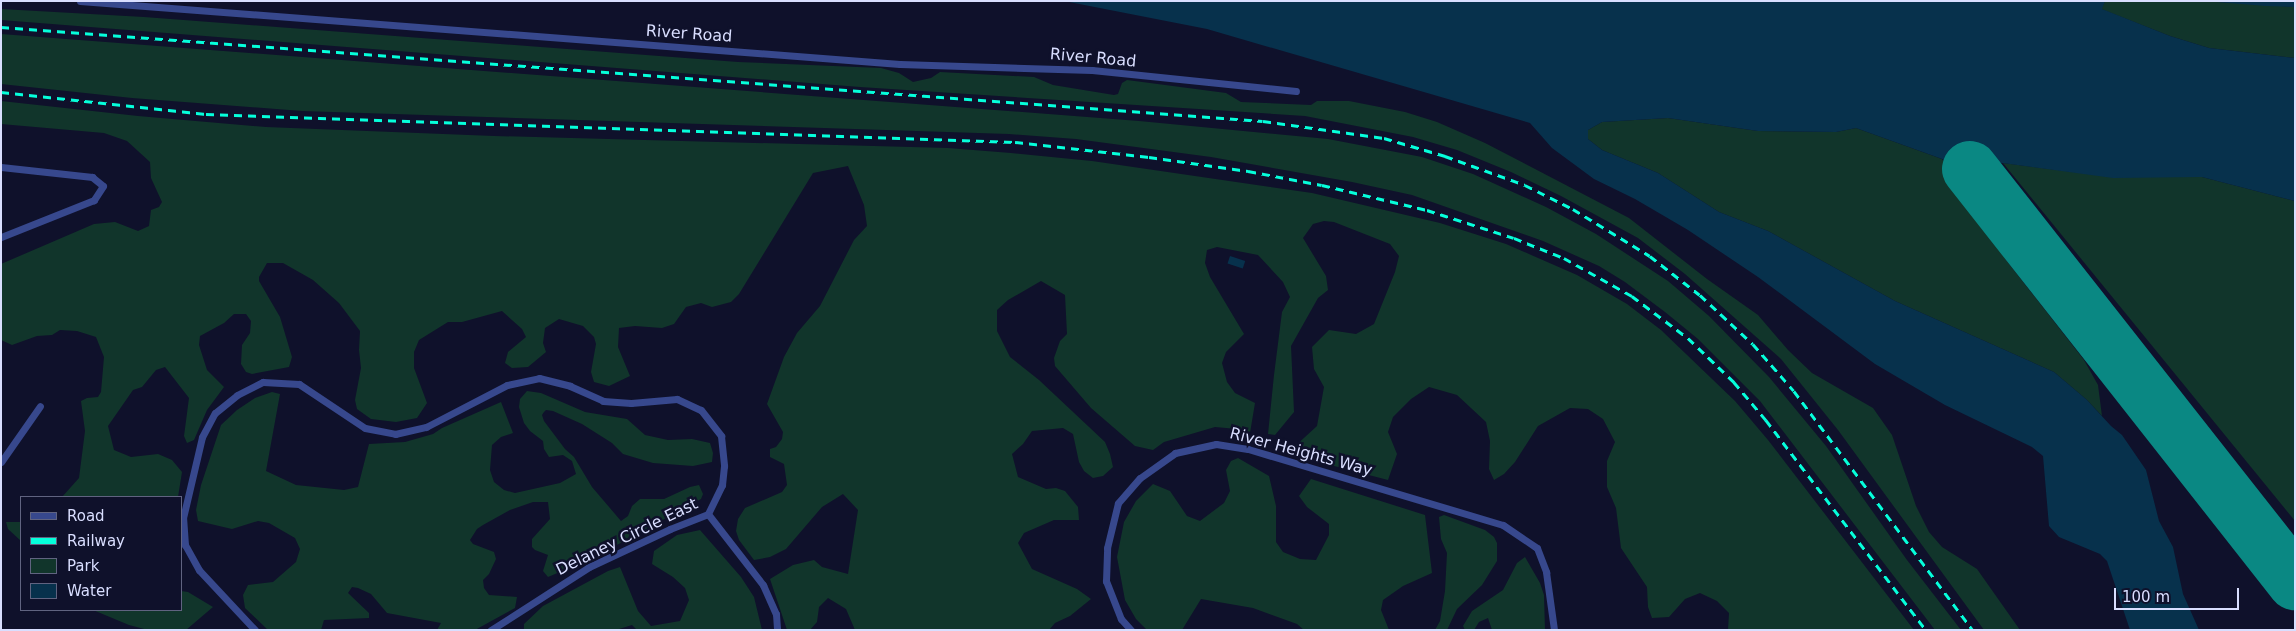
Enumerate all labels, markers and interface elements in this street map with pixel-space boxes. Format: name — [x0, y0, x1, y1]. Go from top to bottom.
street label: River Road — [645, 21, 733, 47]
street label: River Road — [1049, 45, 1137, 71]
street label: River Heights Way — [1228, 424, 1374, 480]
street label: Delaney Circle East — [553, 494, 701, 580]
legend — [20, 496, 182, 611]
text: Road — [67, 507, 105, 525]
text: Railway — [67, 532, 125, 550]
text: Park — [67, 557, 99, 575]
scale bar — [2116, 578, 2241, 610]
text: Water — [67, 582, 111, 600]
text: 100 m — [2122, 588, 2170, 606]

